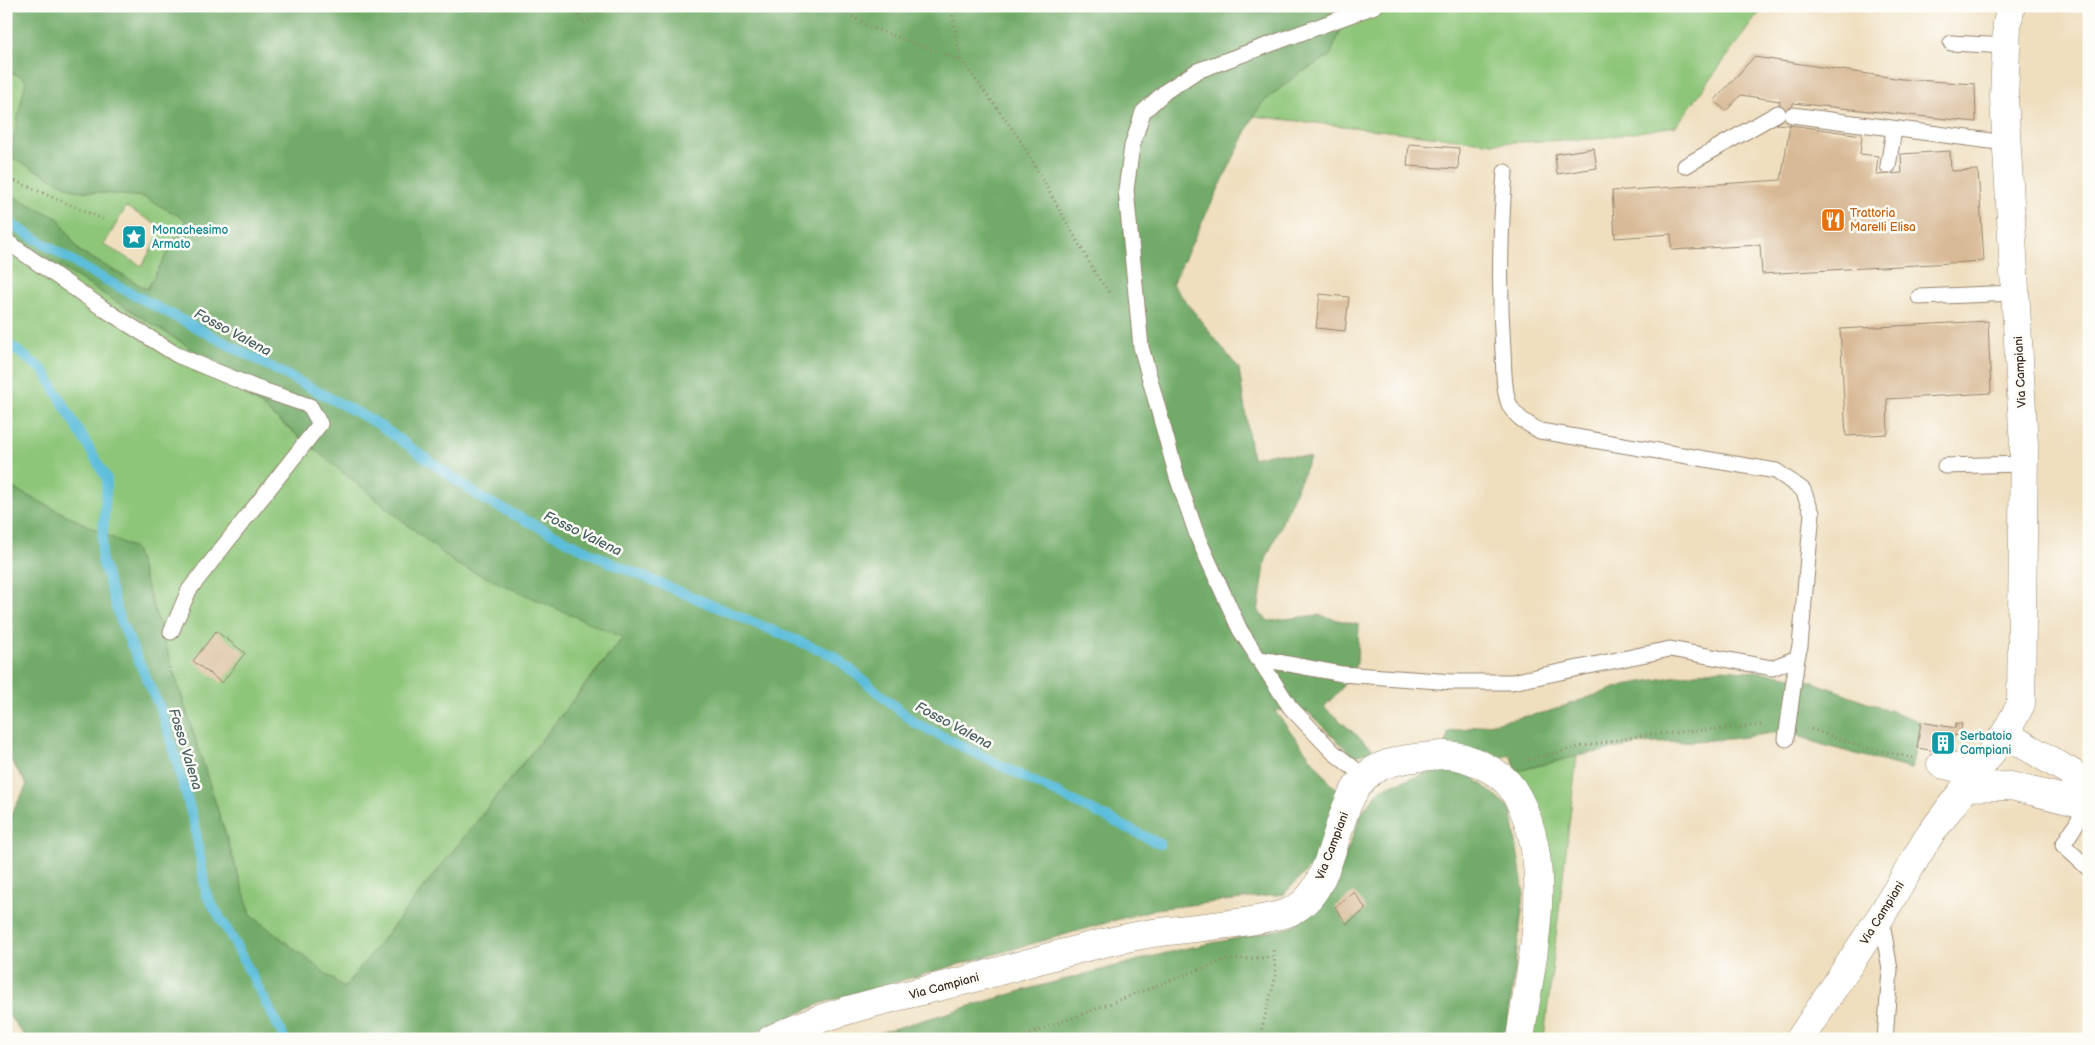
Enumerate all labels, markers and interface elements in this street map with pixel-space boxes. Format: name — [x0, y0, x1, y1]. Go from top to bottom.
place label: Trattoria Marelli Elisa — [1850, 206, 1916, 235]
restaurant icon: Trattoria Marelli Elisa — [1820, 207, 1846, 233]
place label: Monachesimo Armato — [152, 223, 229, 252]
place icon: Monachesimo Armato — [121, 224, 147, 250]
water label: Fosso Valena — [191, 305, 274, 360]
street label: Via Campiani — [2011, 336, 2030, 408]
water label: Fosso Valena — [541, 507, 625, 560]
water label: Fosso Valena — [912, 698, 995, 753]
water label: Fosso Valena — [165, 706, 206, 792]
place label: Serbatoio Campiani — [1960, 729, 2012, 758]
building icon: Serbatoio Campiani — [1930, 730, 1956, 756]
street label: Via Campiani — [1313, 810, 1352, 882]
street label: Via Campiani — [1857, 879, 1908, 948]
street label: Via Campiani — [908, 970, 981, 1003]

